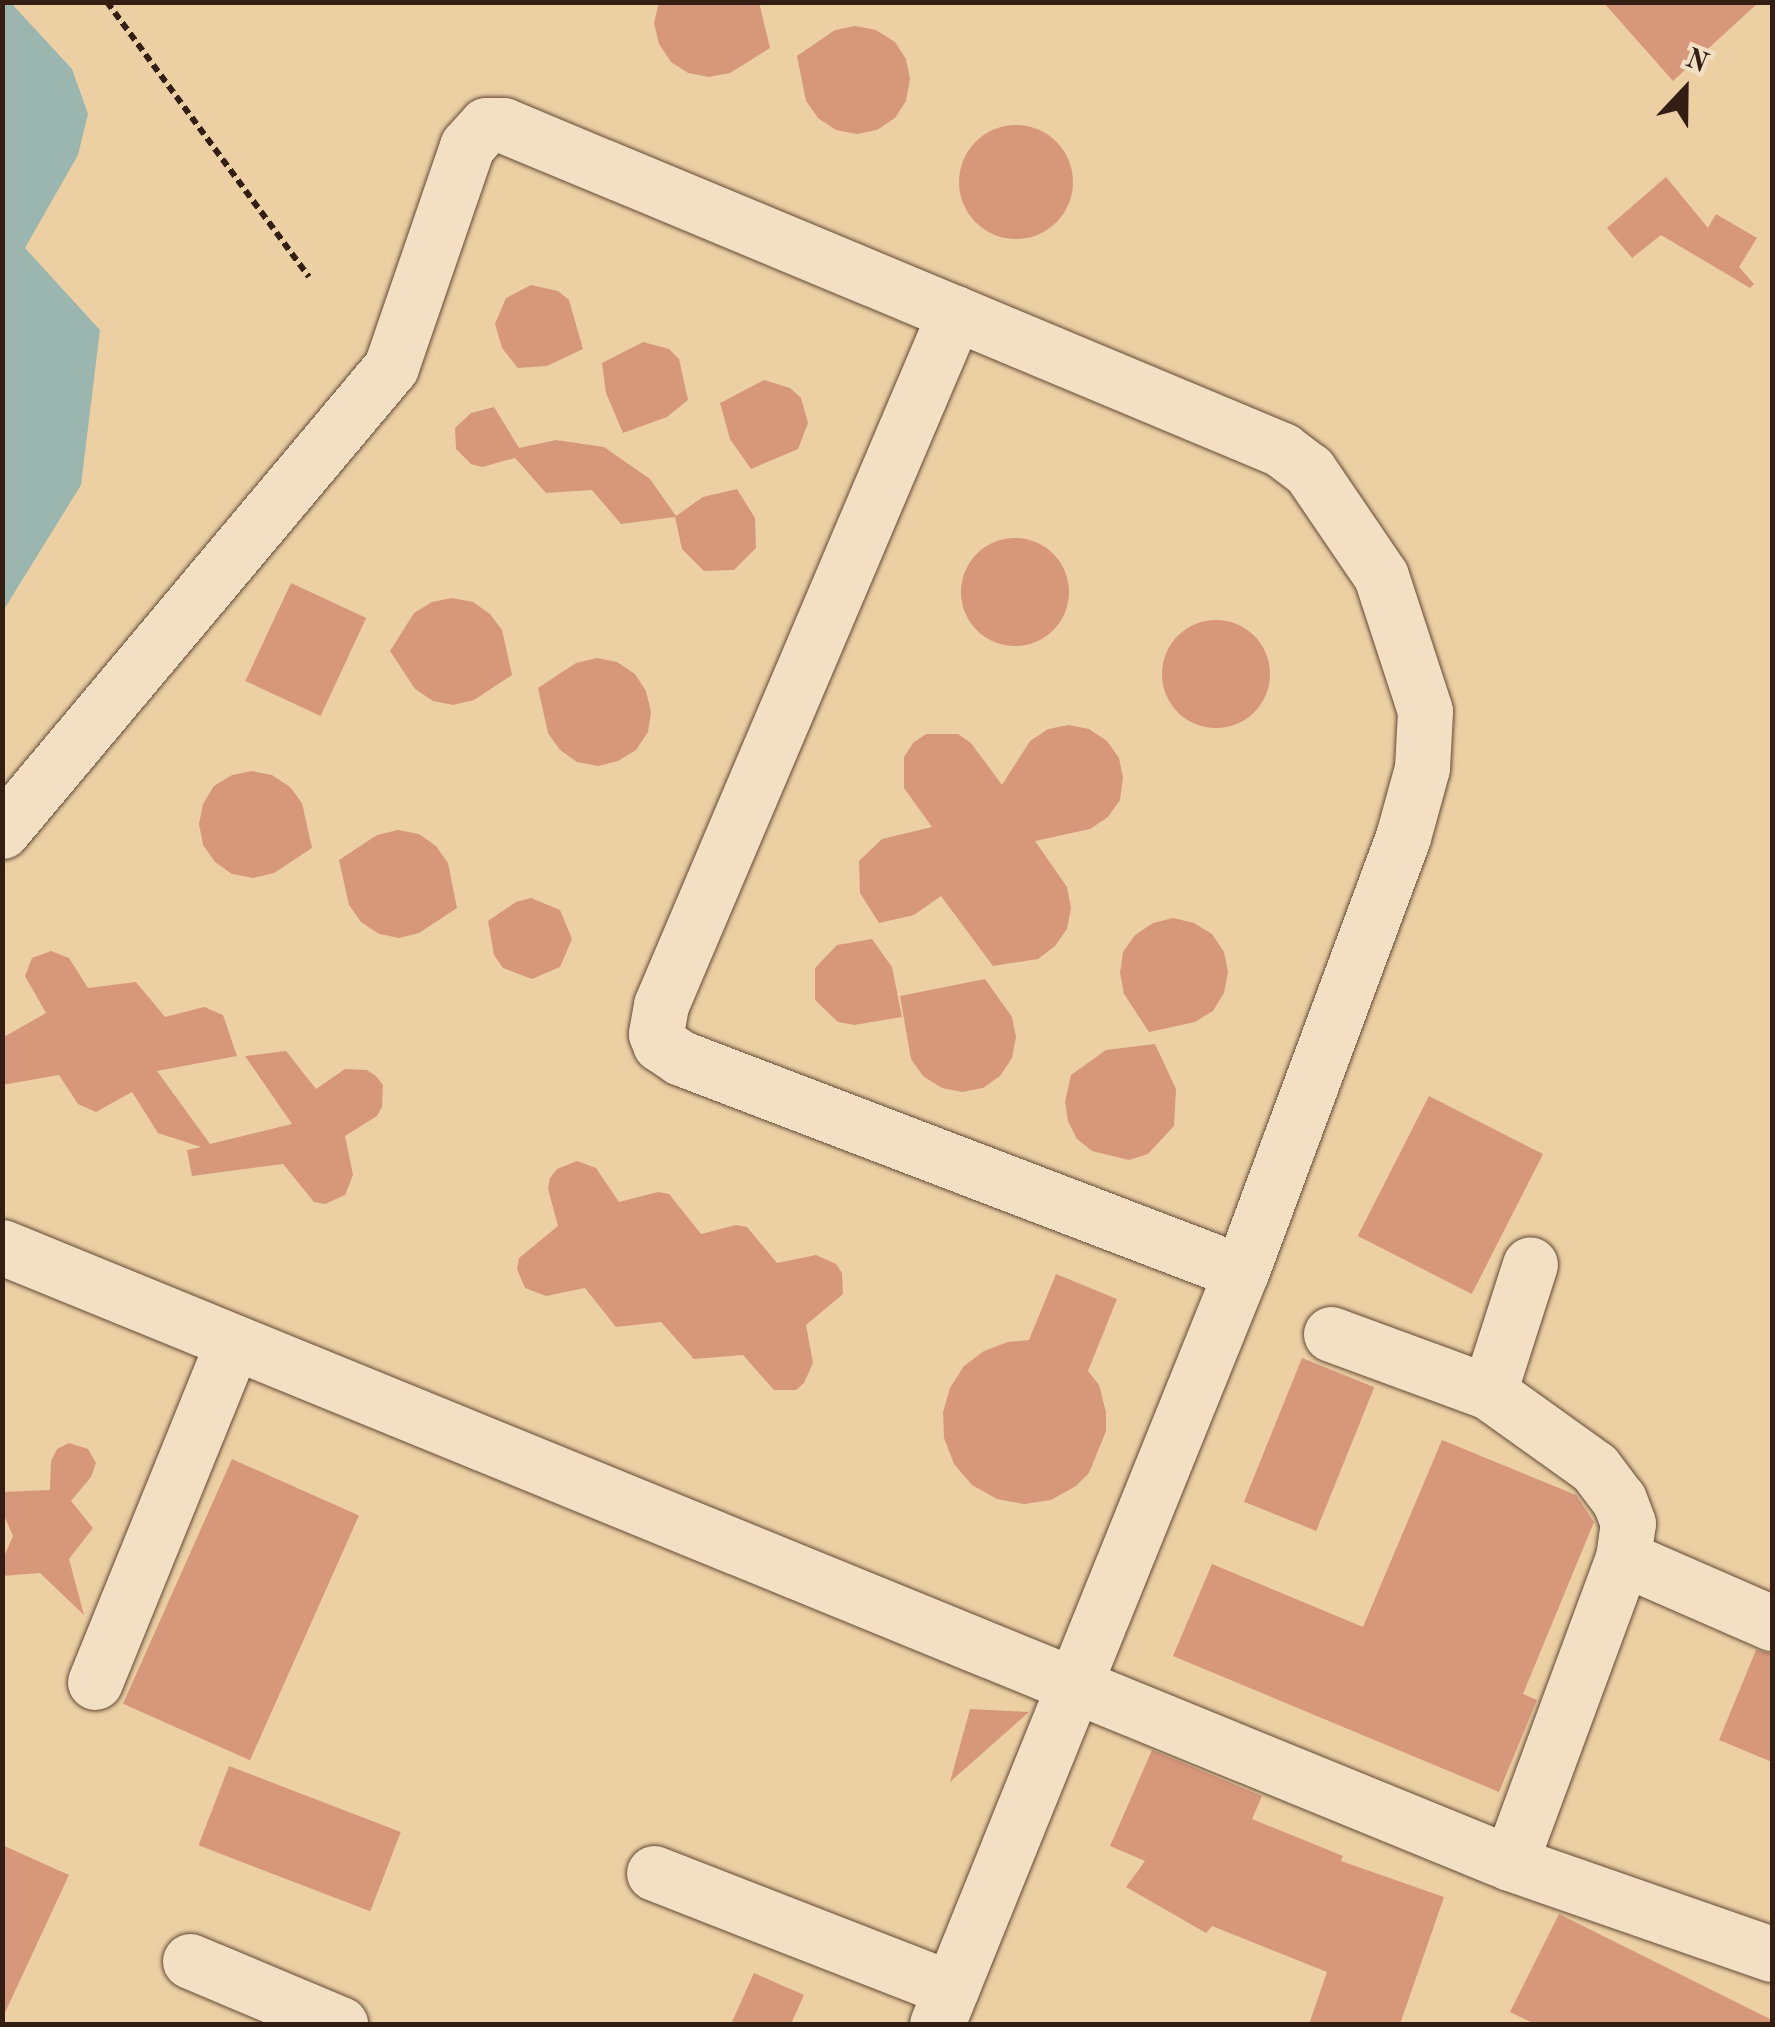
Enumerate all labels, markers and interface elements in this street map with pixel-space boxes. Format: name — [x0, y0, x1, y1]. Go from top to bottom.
north arrow — [1635, 40, 1735, 140]
text: N — [1681, 45, 1711, 79]

